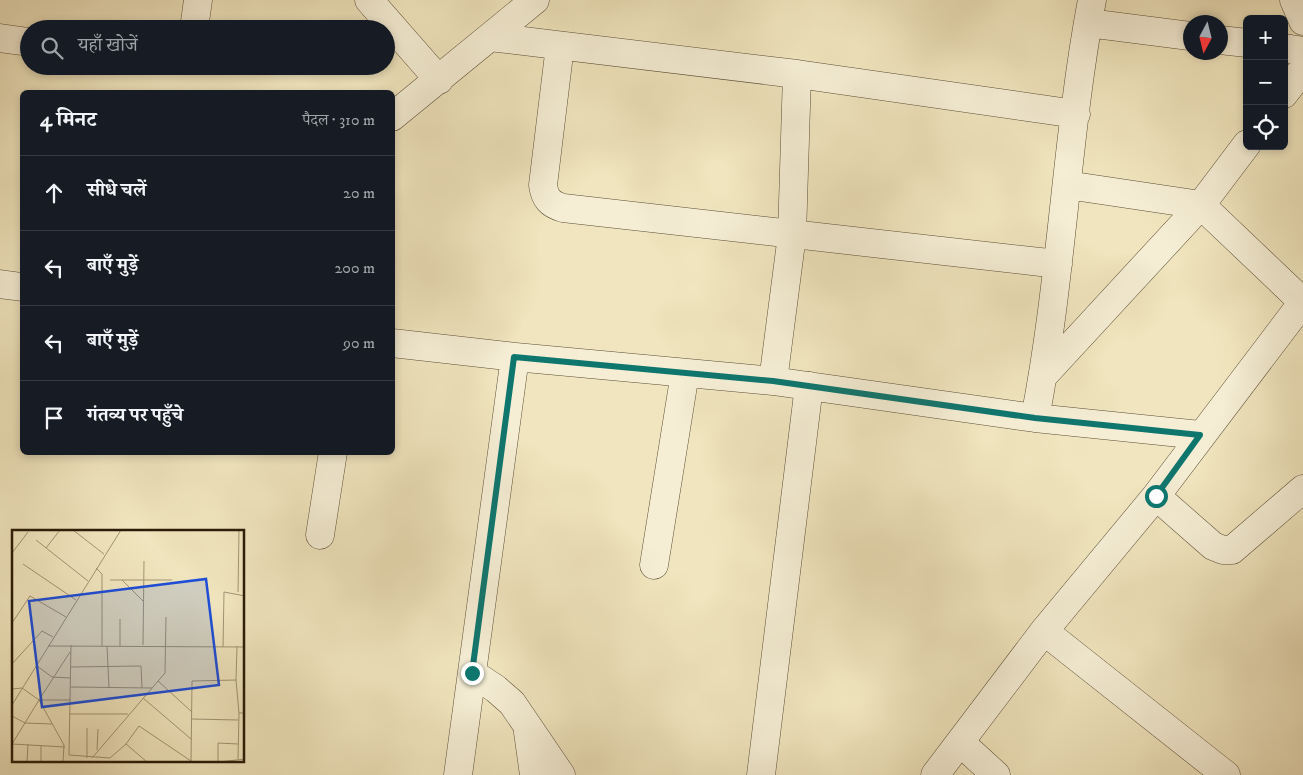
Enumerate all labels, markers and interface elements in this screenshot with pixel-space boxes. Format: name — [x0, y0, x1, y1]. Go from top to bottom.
north arrow — [1183, 15, 1228, 60]
map controls — [1243, 15, 1288, 150]
button: + — [1243, 15, 1288, 60]
search box — [20, 20, 395, 75]
icon: search — [38, 34, 66, 62]
text: यहाँ खोजें — [78, 34, 138, 57]
button: − — [1243, 60, 1288, 105]
button: locate — [1243, 105, 1288, 150]
text: 4 मिनट — [40, 107, 96, 133]
text: पैदल · 310 m — [302, 110, 375, 130]
icon: ahead — [40, 179, 68, 207]
text: सीधे चलें — [87, 179, 146, 202]
text: 20 m — [343, 183, 375, 203]
icon: left — [40, 254, 68, 282]
text: बाएँ मुड़ें — [87, 254, 138, 277]
text: 200 m — [334, 258, 375, 278]
icon: left — [40, 329, 68, 357]
text: बाएँ मुड़ें — [87, 329, 138, 352]
text: 90 m — [343, 333, 375, 353]
icon: arrive — [40, 404, 68, 432]
text: गंतव्य पर पहुँचे — [87, 404, 183, 427]
route start — [1145, 485, 1168, 508]
inset map — [12, 530, 245, 762]
route end — [461, 662, 484, 685]

